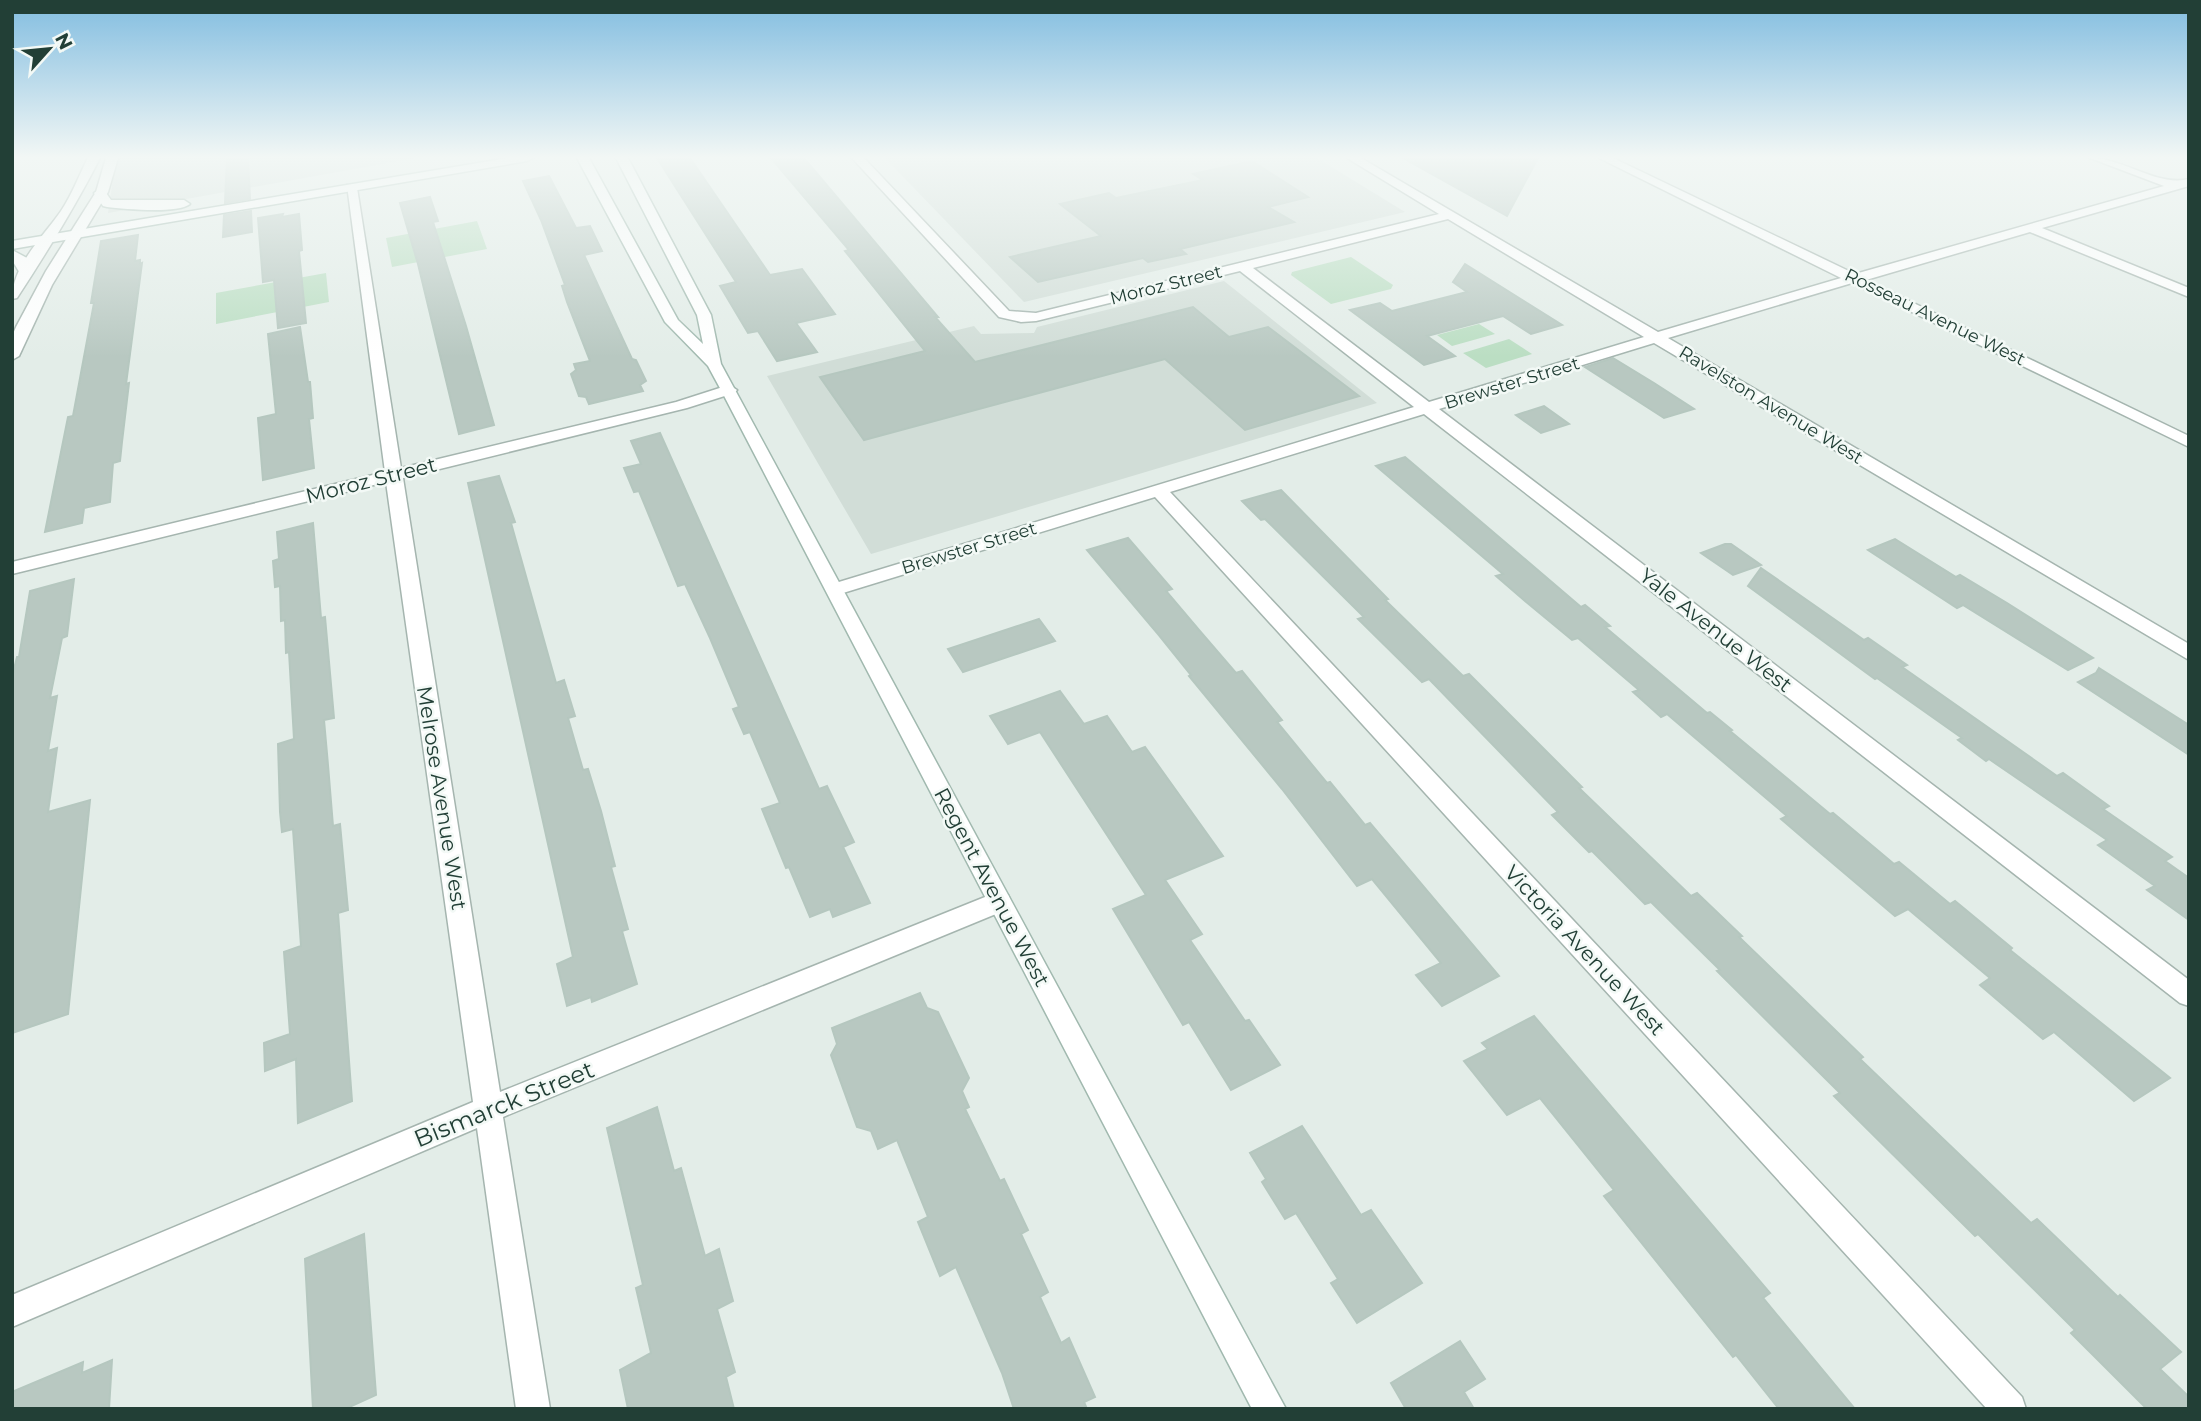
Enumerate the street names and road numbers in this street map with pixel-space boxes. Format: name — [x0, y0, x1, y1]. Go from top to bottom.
street label: Moroz Street — [1108, 260, 1224, 310]
street label: Rosseau Avenue West — [1841, 264, 2029, 370]
street label: Ravelston Avenue West — [1675, 341, 1867, 469]
street label: Brewster Street — [1442, 352, 1582, 414]
street label: Moroz Street — [303, 452, 439, 508]
street label: Brewster Street — [899, 517, 1039, 579]
street label: Yale Avenue West — [1635, 563, 1797, 697]
street label: Melrose Avenue West — [412, 684, 472, 912]
street label: Regent Avenue West — [929, 783, 1055, 991]
street label: Victoria Avenue West — [1500, 860, 1670, 1040]
street label: Bismarck Street — [410, 1055, 599, 1153]

